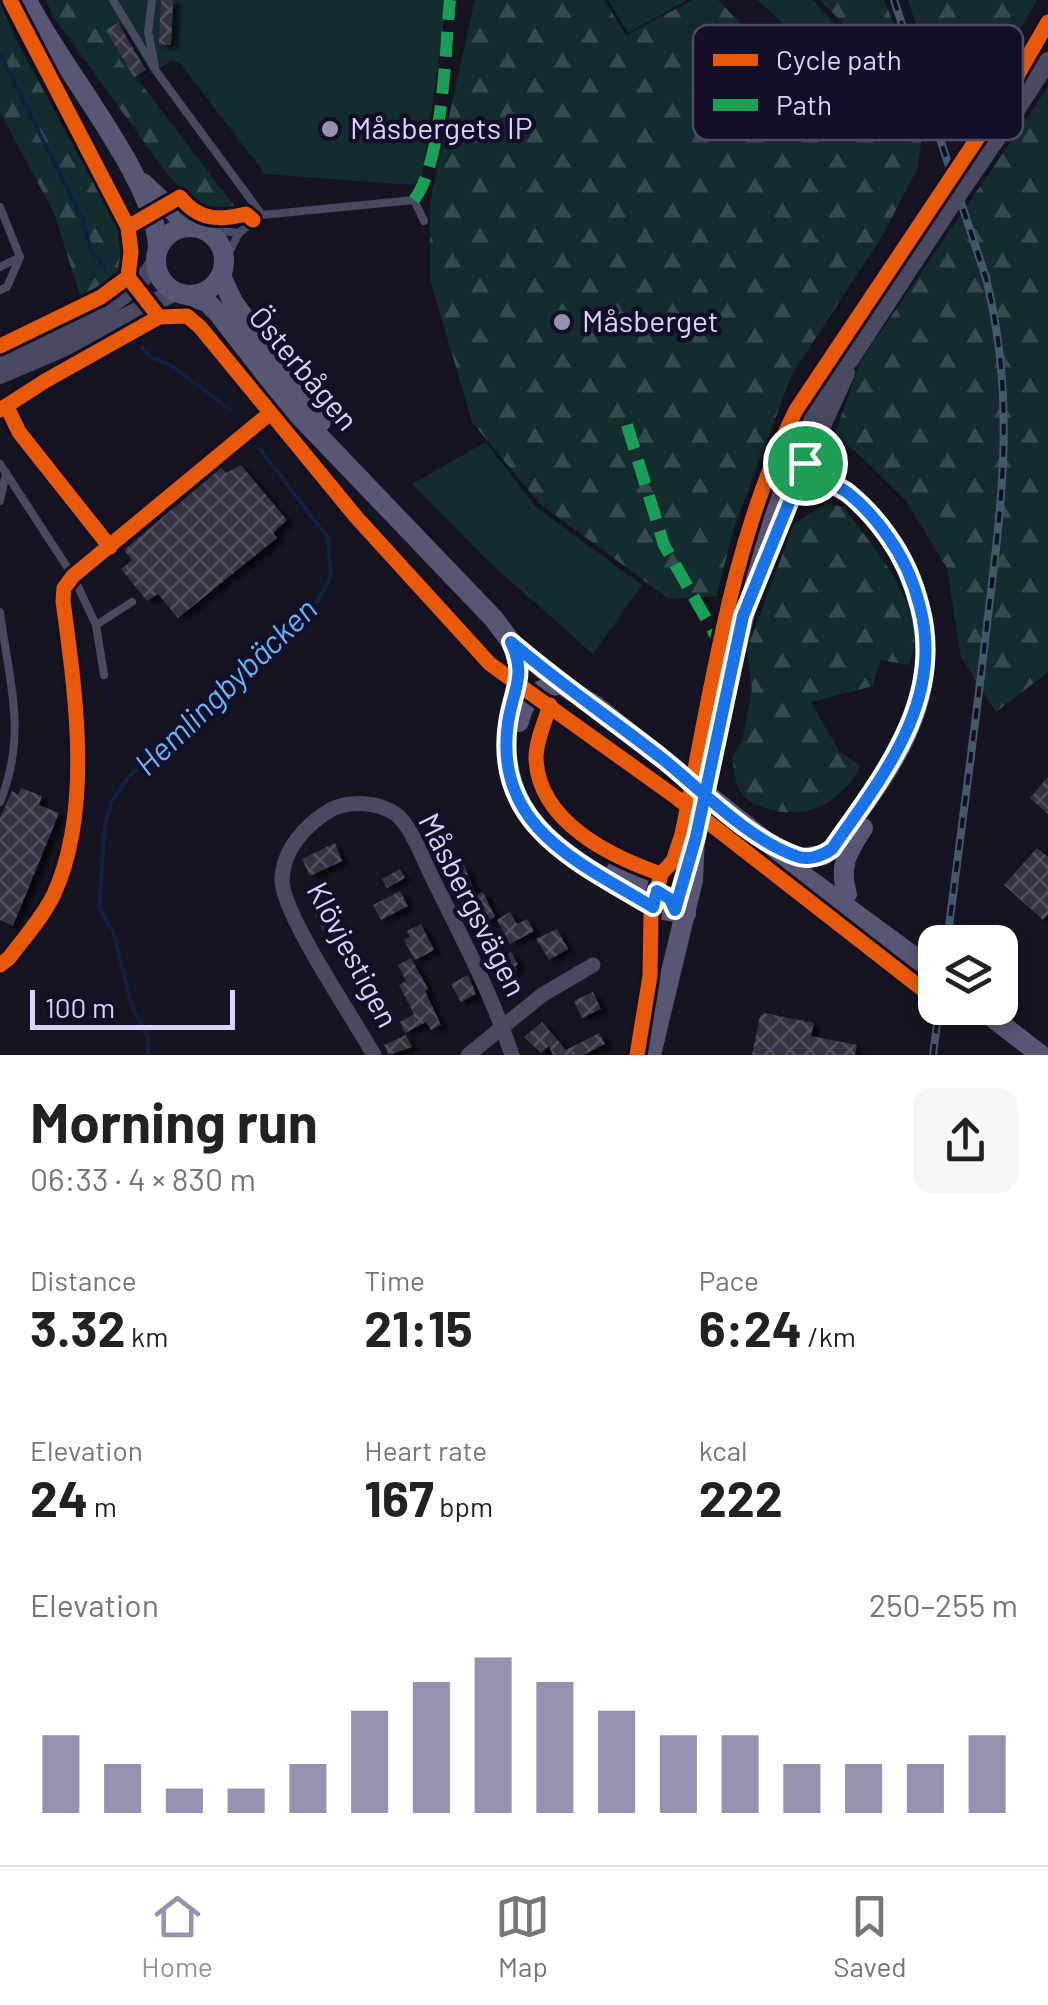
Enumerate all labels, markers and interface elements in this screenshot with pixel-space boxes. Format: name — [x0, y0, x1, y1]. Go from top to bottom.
legend — [693, 25, 1023, 140]
text: Cycle path — [776, 42, 902, 76]
text: Path — [776, 87, 832, 121]
place label: Måsbergets IP — [350, 109, 533, 145]
marker: Måsbergets IP — [319, 118, 341, 140]
street label: Österbågen — [242, 299, 367, 437]
place label: Måsberget — [582, 302, 719, 338]
marker: Måsberget — [551, 311, 573, 333]
pin — [763, 421, 848, 506]
icon: arrive — [778, 436, 833, 491]
water label: Hemlingbybäcken — [126, 589, 324, 782]
street label: Måsbergsvägen — [412, 807, 535, 1002]
street label: Klövjestigen — [300, 875, 407, 1033]
map controls — [918, 925, 1018, 1025]
button: layers — [918, 925, 1018, 1025]
scale bar — [30, 985, 235, 1030]
text: 100 m — [45, 990, 115, 1024]
text: Morning run — [30, 1088, 318, 1154]
button: share — [913, 1088, 1018, 1193]
text: 06:33 · 4 × 830 m — [30, 1159, 256, 1197]
text: Distance — [30, 1263, 137, 1297]
text: Time — [364, 1263, 425, 1297]
text: Pace — [699, 1263, 759, 1297]
text: 3.32 — [30, 1297, 126, 1357]
text: 21:15 — [364, 1297, 473, 1357]
text: 6:24 — [699, 1297, 802, 1357]
text: km — [126, 1319, 168, 1353]
text: /km — [802, 1319, 856, 1353]
text: Elevation — [30, 1433, 143, 1467]
text: Heart rate — [364, 1433, 487, 1467]
text: kcal — [699, 1433, 747, 1467]
text: 24 — [30, 1467, 88, 1527]
text: 167 — [364, 1467, 434, 1527]
text: 222 — [699, 1467, 783, 1527]
text: m — [88, 1489, 117, 1523]
text: bpm — [434, 1489, 493, 1523]
text: Elevation — [30, 1585, 159, 1623]
text: 250–255 m — [869, 1585, 1018, 1623]
tab: Home — [141, 1889, 213, 1983]
tab: Map — [495, 1889, 550, 1983]
tab: Saved — [833, 1889, 907, 1983]

